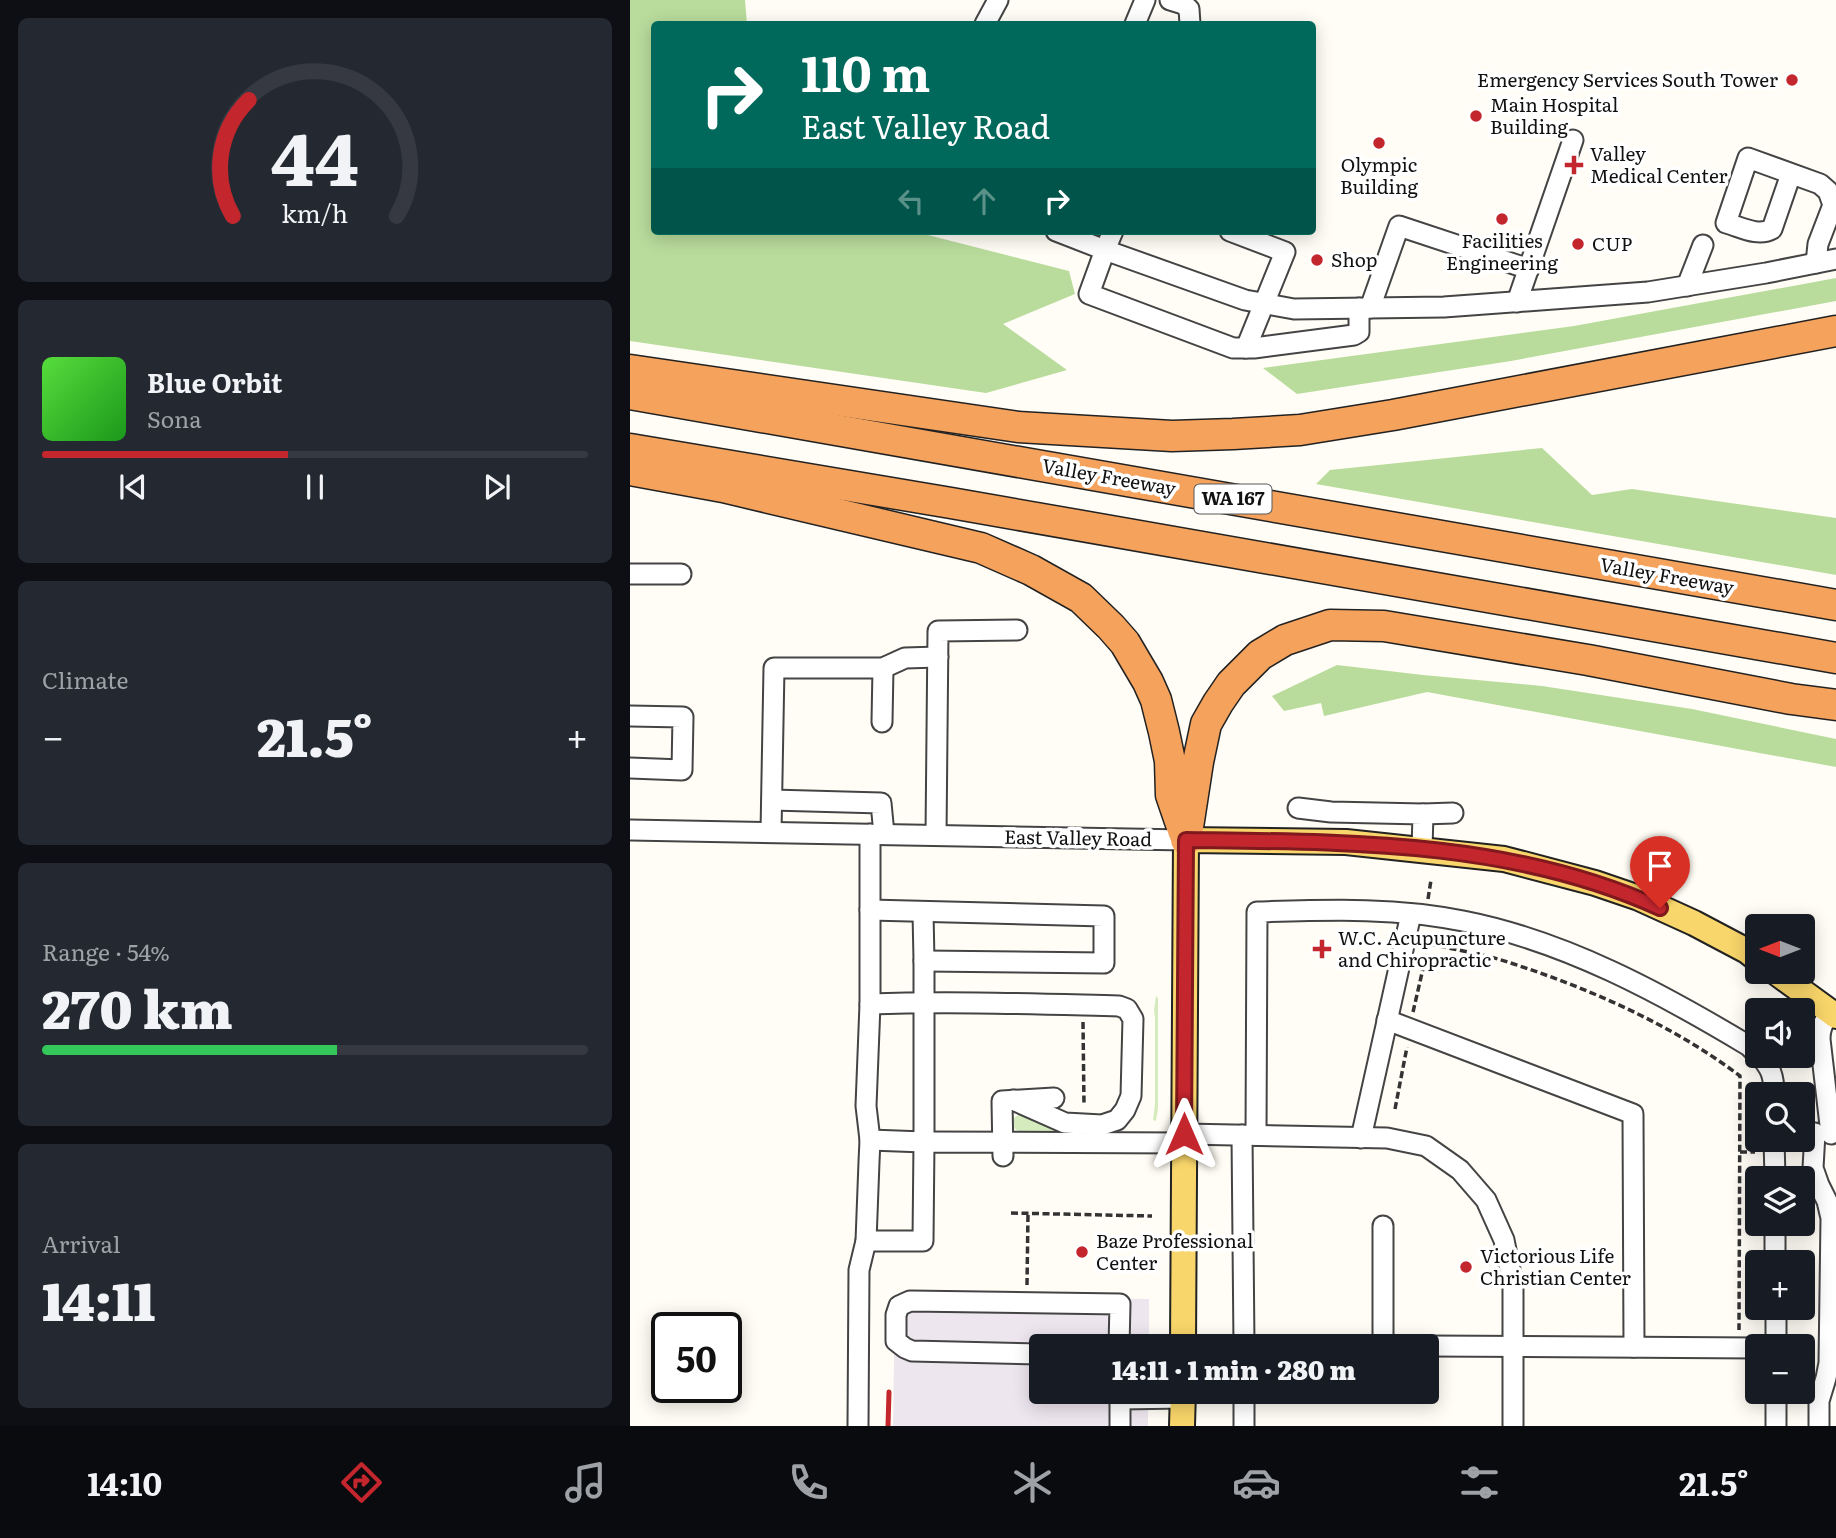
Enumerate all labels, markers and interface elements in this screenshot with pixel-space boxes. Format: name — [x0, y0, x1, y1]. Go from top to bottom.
text: 110 m — [801, 34, 930, 107]
icon: right — [686, 49, 777, 140]
place label: Emergency Services South Tower — [1477, 65, 1778, 93]
marker: Emergency Services South Tower — [1784, 72, 1800, 88]
place label: Main Hospital Building — [1490, 90, 1618, 140]
text: 44 — [271, 100, 359, 208]
text: East Valley Road — [801, 101, 1050, 149]
marker: Main Hospital Building — [1468, 108, 1484, 124]
marker: Olympic Building — [1371, 135, 1387, 151]
place label: Valley Medical Center — [1590, 139, 1728, 189]
place label: Olympic Building — [1340, 150, 1419, 200]
marker: Valley Medical Center — [1564, 155, 1584, 175]
icon: left — [892, 182, 930, 220]
icon: ahead — [965, 182, 1003, 220]
icon: right — [1038, 182, 1076, 220]
text: km/h — [282, 194, 348, 231]
marker: Facilities Engineering — [1494, 211, 1510, 227]
place label: Facilities Engineering — [1446, 226, 1558, 276]
place label: CUP — [1592, 229, 1632, 257]
marker: CUP — [1570, 236, 1586, 252]
place label: Shop — [1331, 245, 1378, 273]
marker: Shop — [1309, 252, 1325, 268]
text: Blue Orbit — [147, 362, 282, 401]
text: Sona — [147, 401, 202, 435]
street label: Valley Freeway — [1040, 450, 1178, 502]
icon: previous — [114, 468, 152, 506]
icon: pause — [296, 468, 334, 506]
icon: next — [478, 468, 516, 506]
road number: WA 167 — [1194, 485, 1272, 514]
street label: Valley Freeway — [1598, 549, 1736, 601]
text: Climate — [42, 662, 128, 696]
text: 21.5° — [257, 696, 373, 773]
text: − — [42, 706, 64, 763]
text: + — [566, 706, 588, 763]
street label: East Valley Road — [1004, 822, 1153, 852]
pin — [1630, 836, 1690, 908]
icon: arrive — [1641, 847, 1679, 885]
north arrow — [1745, 914, 1815, 984]
map controls — [1745, 914, 1815, 1404]
place label: W.C. Acupuncture and Chiropractic — [1338, 923, 1506, 973]
text: Range · 54% — [42, 934, 170, 968]
marker: W.C. Acupuncture and Chiropractic — [1312, 939, 1332, 959]
text: 270 km — [42, 968, 233, 1045]
button: sound — [1745, 998, 1815, 1068]
button: search — [1745, 1082, 1815, 1152]
position arrow — [1147, 1097, 1221, 1171]
button: layers — [1745, 1166, 1815, 1236]
text: Arrival — [42, 1226, 121, 1260]
place label: Baze Professional Center — [1096, 1226, 1253, 1276]
place label: Victorious Life Christian Center — [1480, 1241, 1631, 1291]
marker: Baze Professional Center — [1074, 1244, 1090, 1260]
button: + — [1745, 1250, 1815, 1320]
marker: Victorious Life Christian Center — [1458, 1259, 1474, 1275]
text: 14:11 — [42, 1260, 155, 1337]
speed limit sign: 50 — [651, 1312, 742, 1403]
button: − — [1745, 1334, 1815, 1404]
text: 14:11 · 1 min · 280 m — [1112, 1349, 1356, 1388]
text: 14:10 — [87, 1458, 162, 1506]
icon: directions — [337, 1458, 386, 1507]
icon: music — [561, 1458, 610, 1507]
icon: phone — [784, 1458, 833, 1507]
icon: climate — [1008, 1458, 1057, 1507]
icon: car — [1232, 1458, 1281, 1507]
icon: filters — [1455, 1458, 1504, 1507]
text: 21.5° — [1679, 1458, 1749, 1506]

